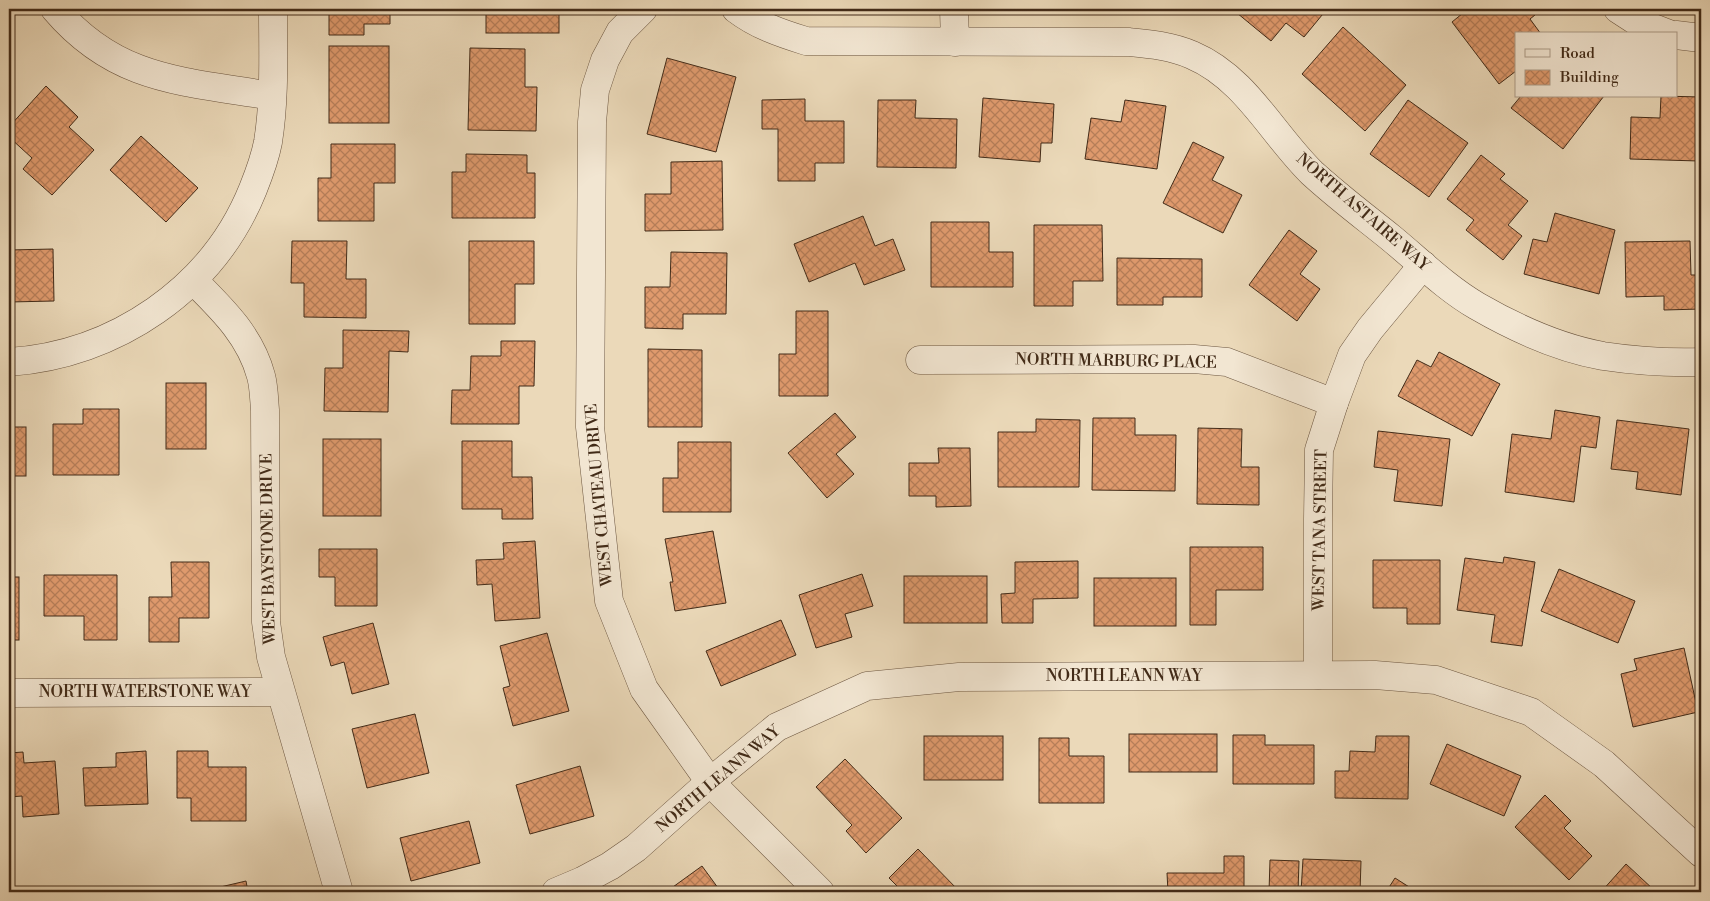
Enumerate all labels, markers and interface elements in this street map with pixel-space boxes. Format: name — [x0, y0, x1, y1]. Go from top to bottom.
legend — [1515, 32, 1678, 98]
text: Road — [1560, 44, 1595, 63]
text: Building — [1559, 68, 1619, 87]
street label: NORTH ASTAIRE WAY — [1292, 149, 1435, 276]
street label: NORTH MARBURG PLACE — [1015, 349, 1217, 373]
street label: WEST CHATEAU DRIVE — [581, 403, 617, 588]
street label: WEST TANA STREET — [1309, 449, 1331, 612]
street label: WEST BAYSTONE DRIVE — [256, 453, 280, 646]
street label: NORTH LEANN WAY — [1046, 666, 1204, 686]
street label: NORTH WATERSTONE WAY — [39, 682, 253, 702]
street label: NORTH LEANN WAY — [652, 720, 786, 837]

